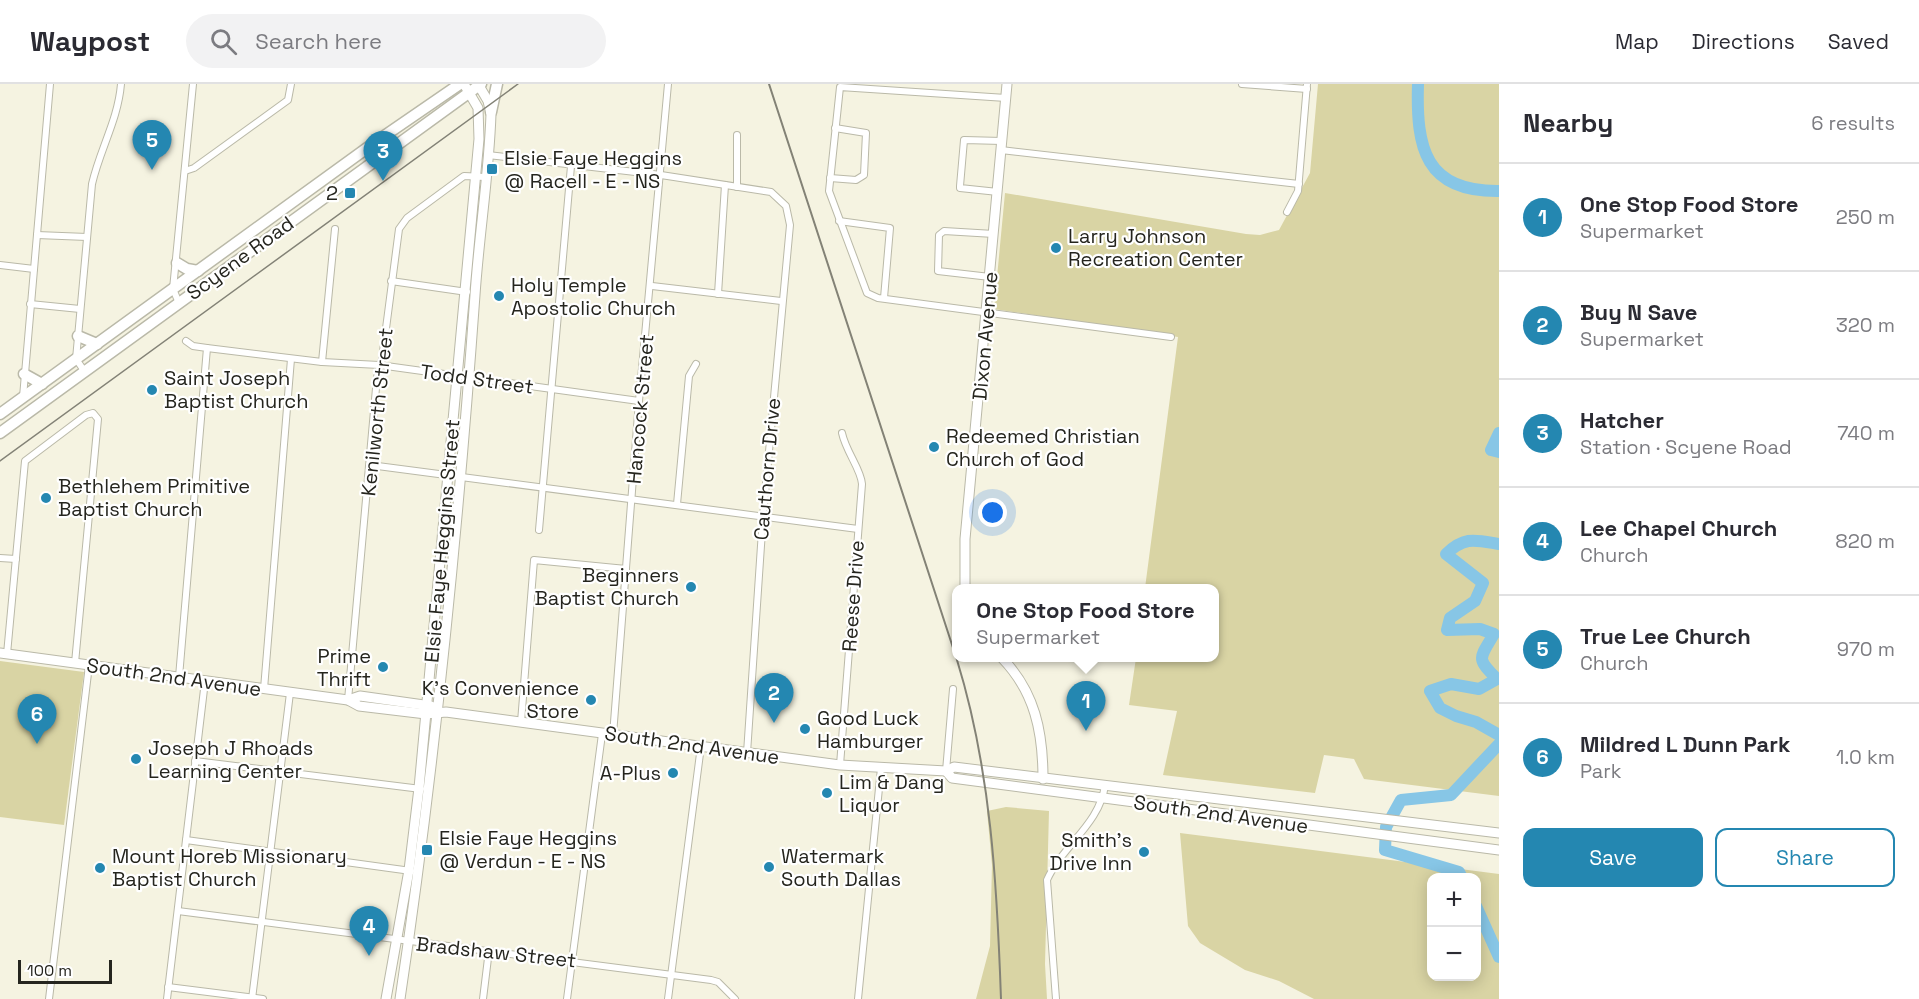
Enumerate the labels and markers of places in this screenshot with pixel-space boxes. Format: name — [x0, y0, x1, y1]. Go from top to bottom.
pin: 5 — [132, 120, 172, 170]
pin: 3 — [364, 132, 403, 181]
place label: Elsie Faye Heggins @ Racell - E - NS — [504, 145, 682, 194]
marker: Elsie Faye Heggins @ Racell - E - NS — [485, 162, 499, 176]
place label: 2 — [326, 180, 338, 206]
marker: 2 — [343, 186, 357, 200]
place label: Larry Johnson Recreation Center — [1068, 223, 1243, 272]
marker: Larry Johnson Recreation Center — [1049, 241, 1063, 255]
place label: Holy Temple Apostolic Church — [511, 272, 676, 321]
marker: Holy Temple Apostolic Church — [492, 289, 506, 303]
place label: Saint Joseph Baptist Church — [164, 365, 309, 414]
marker: Saint Joseph Baptist Church — [145, 383, 159, 397]
place label: Redeemed Christian Church of God — [946, 423, 1140, 472]
marker: Redeemed Christian Church of God — [927, 440, 941, 454]
place label: Bethlehem Primitive Baptist Church — [58, 473, 250, 522]
marker: Bethlehem Primitive Baptist Church — [39, 491, 53, 505]
place label: Beginners Baptist Church — [534, 562, 679, 611]
marker: Beginners Baptist Church — [684, 580, 698, 594]
place label: Prime Thrift — [317, 643, 371, 692]
marker: Prime Thrift — [376, 660, 390, 674]
pin: 2 — [754, 674, 794, 723]
place label: K's Convenience Store — [422, 675, 579, 724]
pin: 1 — [1066, 682, 1106, 731]
marker: K's Convenience Store — [584, 693, 598, 707]
pin: 6 — [18, 694, 57, 744]
place label: Good Luck Hamburger — [817, 705, 923, 754]
marker: Good Luck Hamburger — [798, 722, 812, 736]
place label: Joseph J Rhoads Learning Center — [148, 735, 313, 784]
marker: Joseph J Rhoads Learning Center — [129, 752, 143, 766]
place label: A-Plus — [600, 760, 661, 786]
marker: A-Plus — [666, 766, 680, 780]
place label: Lim & Dang Liquor — [839, 769, 944, 818]
marker: Lim & Dang Liquor — [820, 786, 834, 800]
place label: Elsie Faye Heggins @ Verdun - E - NS — [439, 825, 617, 874]
place label: Smith's Drive Inn — [1050, 827, 1132, 876]
place label: Mount Horeb Missionary Baptist Church — [112, 843, 347, 892]
marker: Elsie Faye Heggins @ Verdun - E - NS — [420, 843, 434, 857]
place label: Watermark South Dallas — [781, 843, 901, 892]
marker: Smith's Drive Inn — [1137, 845, 1151, 859]
marker: Watermark South Dallas — [762, 860, 776, 874]
marker: Mount Horeb Missionary Baptist Church — [93, 861, 107, 875]
pin: 4 — [350, 906, 388, 956]

